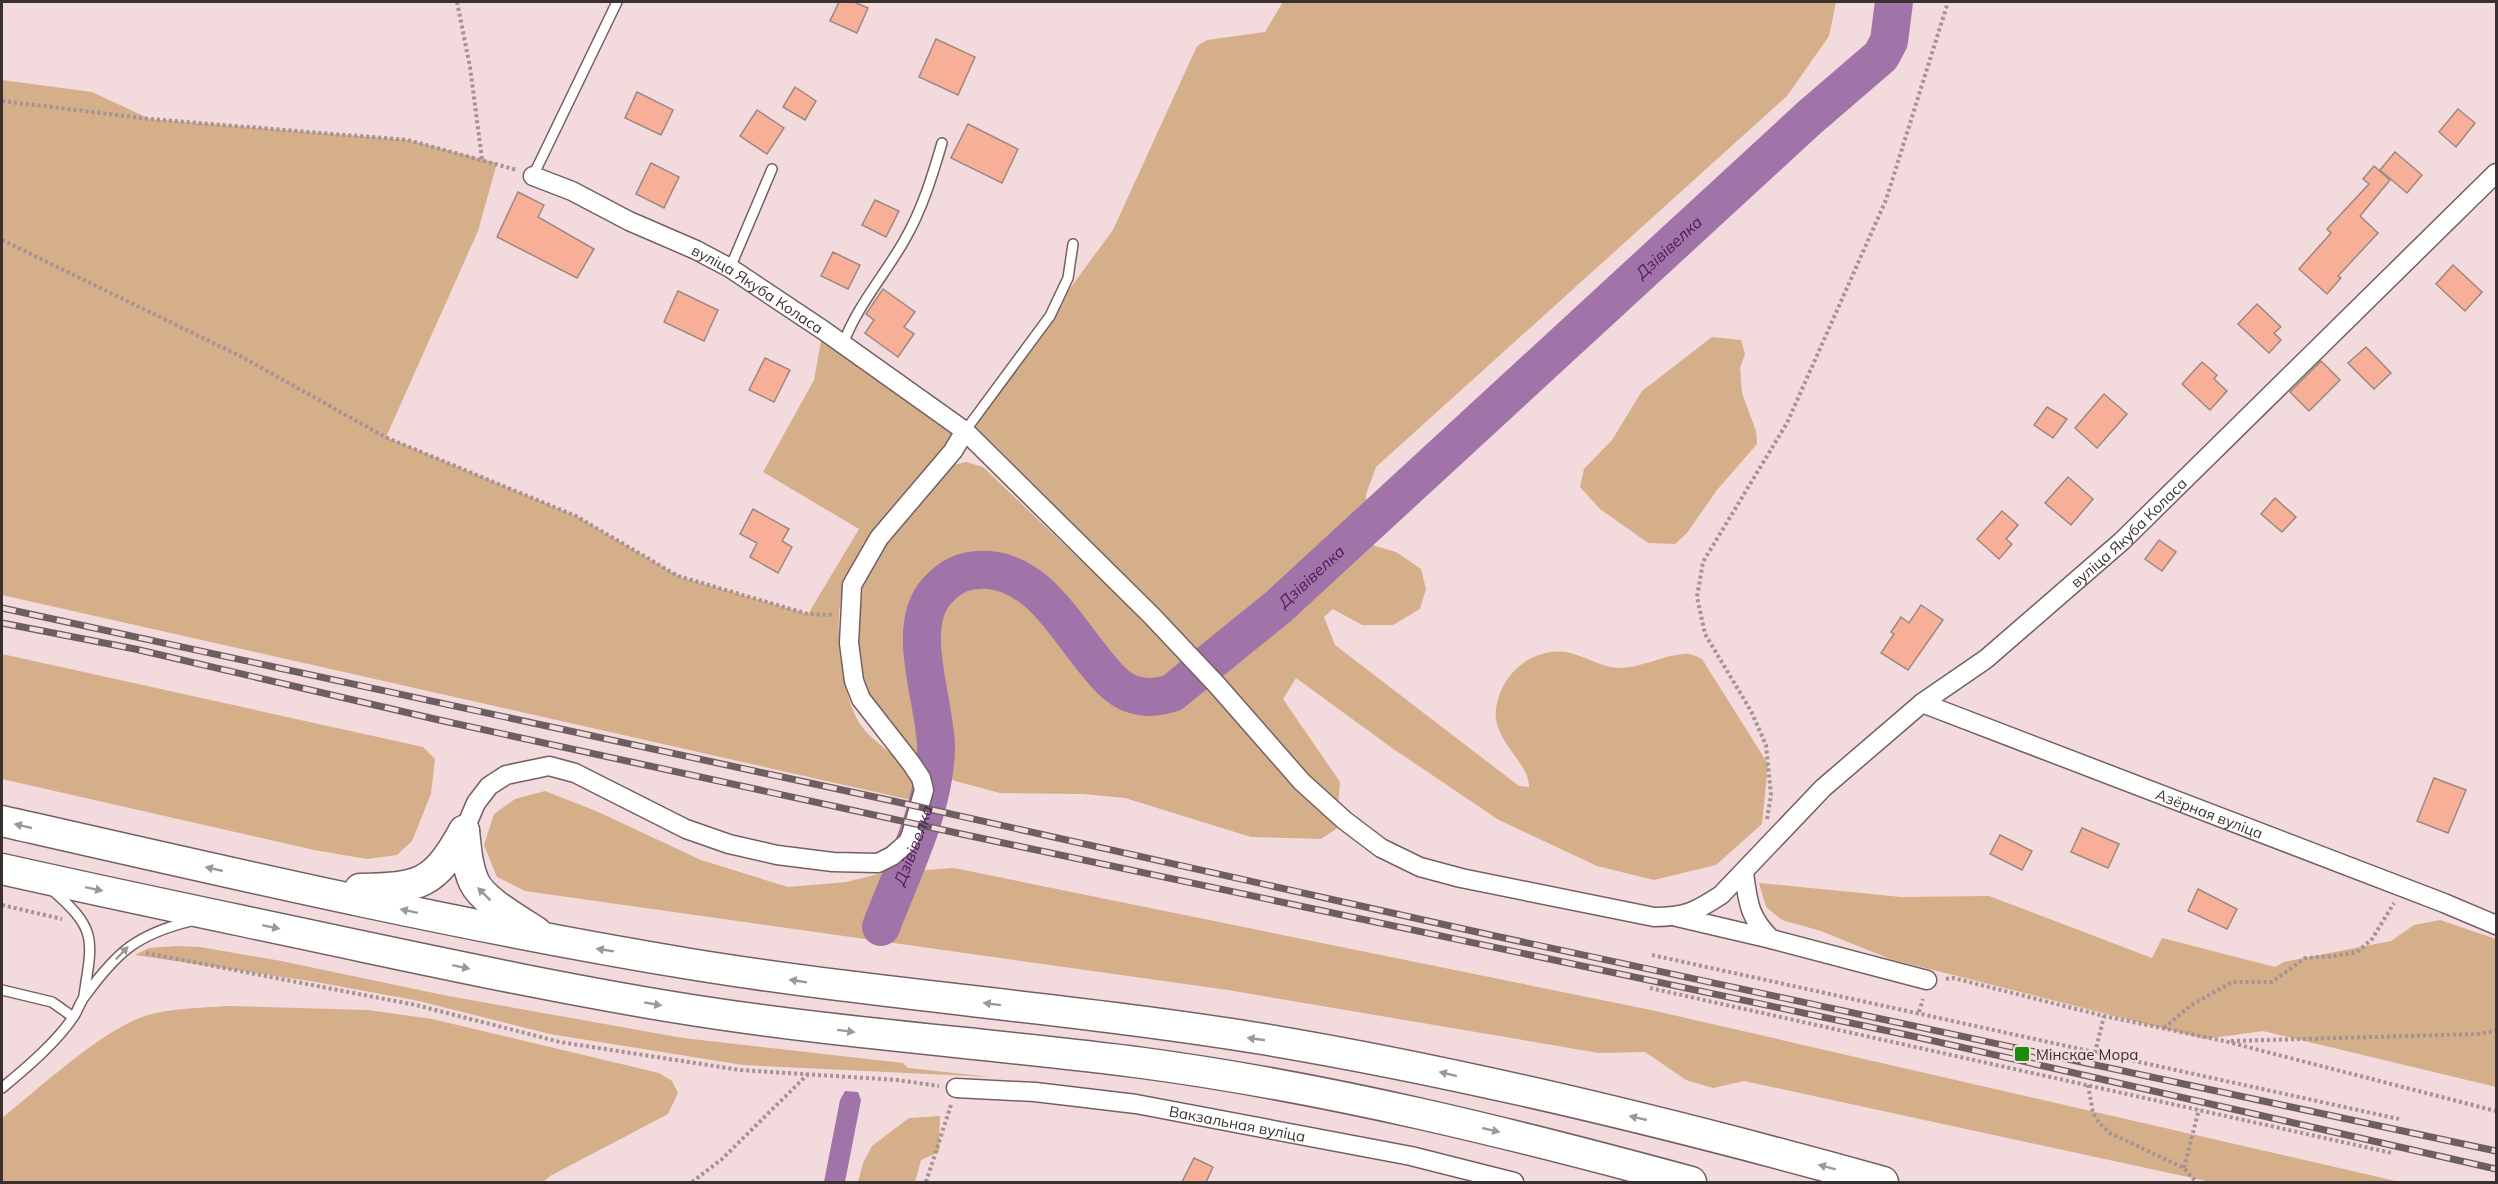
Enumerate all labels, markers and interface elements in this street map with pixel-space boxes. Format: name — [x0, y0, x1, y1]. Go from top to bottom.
water label: Дзівівелка — [1631, 211, 1706, 283]
street label: вуліца Якуба Коласа — [689, 240, 827, 337]
street label: вуліца Якуба Коласа — [2066, 473, 2191, 591]
water label: Дзівівелка — [1273, 541, 1349, 613]
street label: Азёрная вуліца — [2153, 784, 2266, 842]
water label: Дзівівелка — [889, 803, 937, 889]
one-way arrow — [14, 821, 33, 830]
one-way arrow — [204, 863, 223, 873]
one-way arrow — [85, 885, 104, 895]
one-way arrow — [478, 888, 492, 902]
one-way arrow — [400, 906, 419, 916]
one-way arrow — [261, 923, 280, 932]
one-way arrow — [596, 945, 615, 954]
one-way arrow — [115, 946, 129, 961]
one-way arrow — [452, 963, 471, 972]
one-way arrow — [788, 976, 807, 985]
one-way arrow — [644, 999, 663, 1008]
one-way arrow — [982, 1000, 1001, 1009]
one-way arrow — [837, 1026, 856, 1036]
one-way arrow — [1247, 1034, 1266, 1043]
marker: Мінскае Мора — [2013, 1045, 2031, 1063]
place label: Мінскае Мора — [2036, 1045, 2138, 1064]
one-way arrow — [1439, 1069, 1457, 1079]
street label: Вакзальная вуліца — [1168, 1101, 1307, 1145]
one-way arrow — [1629, 1113, 1647, 1123]
one-way arrow — [1482, 1125, 1500, 1135]
one-way arrow — [1817, 1162, 1836, 1172]

